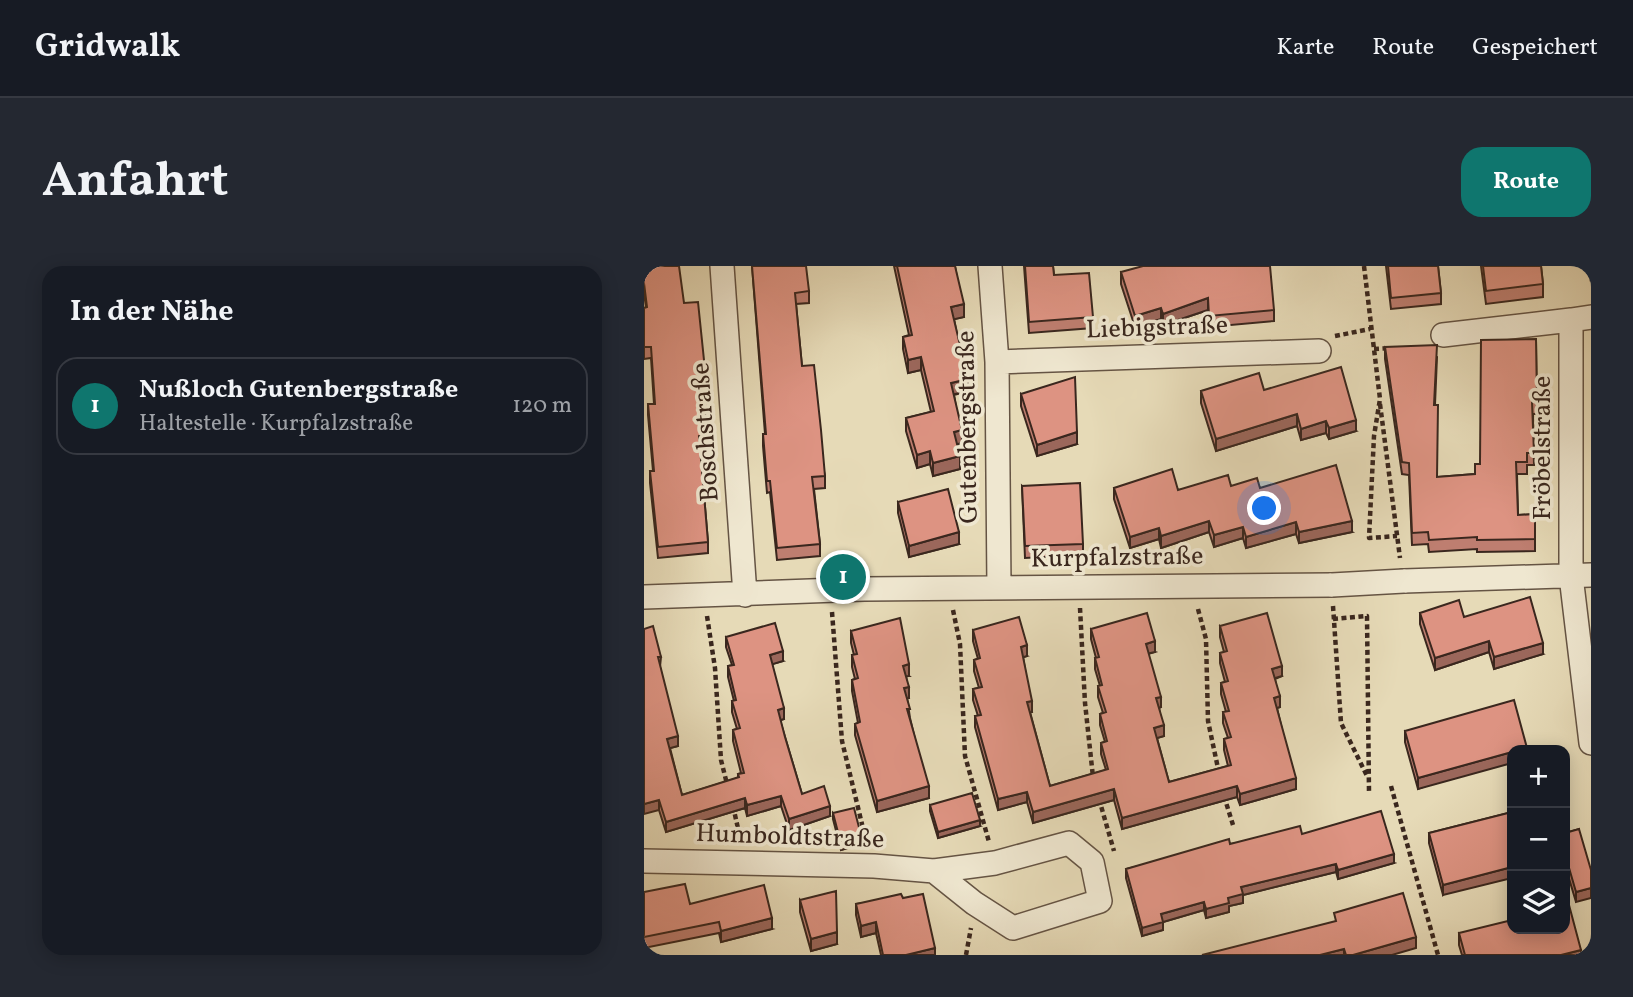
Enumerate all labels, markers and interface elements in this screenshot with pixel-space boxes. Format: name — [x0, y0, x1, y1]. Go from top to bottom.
text: Gridwalk — [35, 25, 180, 71]
text: Karte — [1277, 31, 1334, 65]
text: Route — [1372, 31, 1434, 65]
text: Gespeichert — [1472, 31, 1598, 65]
button: Route — [1461, 147, 1591, 217]
text: Anfahrt — [42, 148, 229, 217]
text: In der Nähe — [70, 291, 234, 333]
street label: Liebigstraße — [1085, 308, 1229, 348]
street label: Gutenbergstraße — [948, 330, 988, 524]
street label: Boschstraße — [683, 361, 729, 503]
text: Nußloch Gutenbergstraße — [139, 372, 458, 408]
street label: Fröbelstraße — [1525, 376, 1561, 520]
text: 1 — [90, 390, 100, 422]
text: 120 m — [512, 390, 572, 422]
text: Haltestelle · Kurpfalzstraße — [139, 408, 413, 440]
your location — [1247, 491, 1281, 525]
street label: Kurpfalzstraße — [1030, 538, 1204, 578]
pin: 1 — [820, 551, 866, 603]
map controls — [1507, 745, 1570, 934]
button: + — [1507, 745, 1570, 808]
button: − — [1507, 808, 1570, 871]
street label: Humboldtstraße — [695, 816, 885, 858]
button: layers — [1507, 871, 1570, 934]

